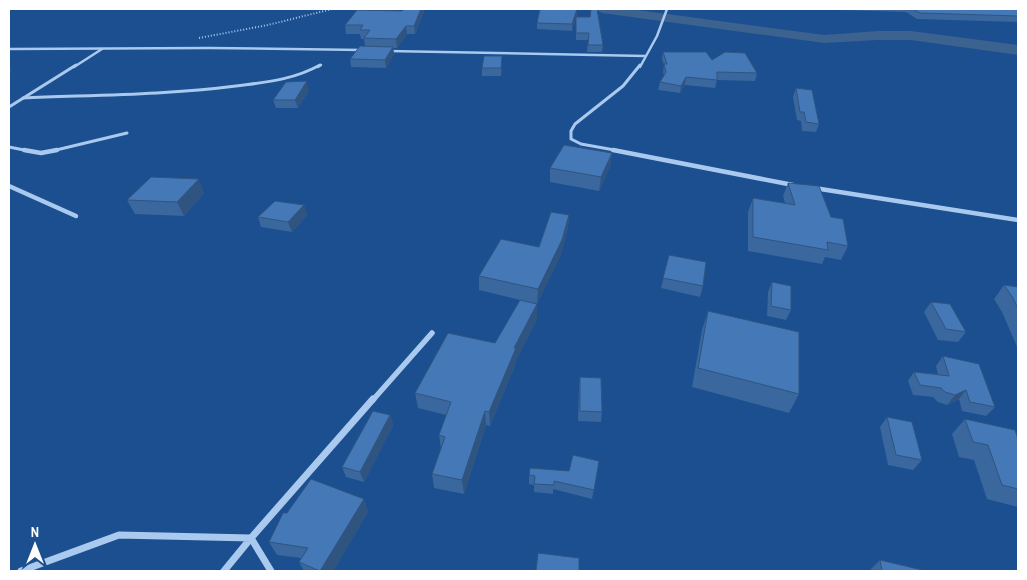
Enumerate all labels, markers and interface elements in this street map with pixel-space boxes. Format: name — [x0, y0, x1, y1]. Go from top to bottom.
north arrow — [10, 520, 60, 570]
text: N — [31, 523, 39, 541]

